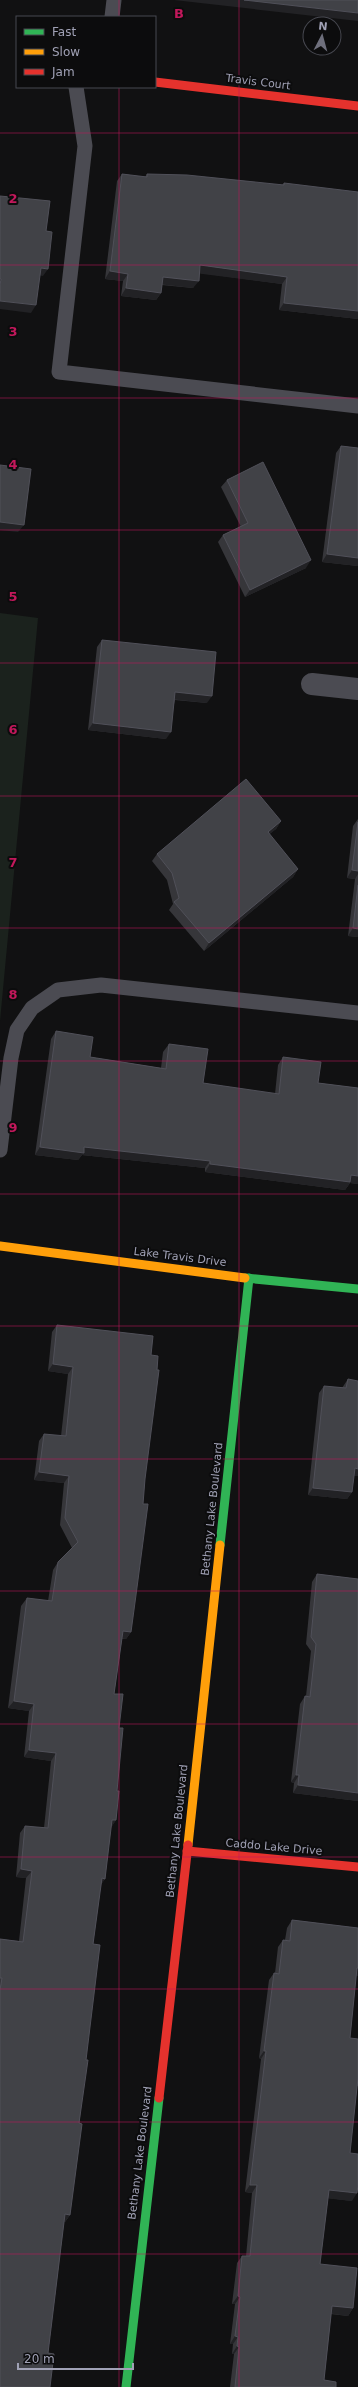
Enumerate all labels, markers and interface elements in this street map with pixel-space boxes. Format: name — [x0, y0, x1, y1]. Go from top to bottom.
text: B — [174, 6, 184, 21]
legend — [16, 16, 156, 88]
north arrow — [302, 16, 342, 56]
text: N — [318, 20, 328, 33]
text: Fast — [52, 25, 76, 39]
text: Slow — [52, 45, 80, 59]
text: Jam — [51, 65, 75, 79]
street label: Travis Court — [224, 71, 292, 93]
text: 2 — [8, 191, 18, 206]
text: 3 — [8, 324, 18, 339]
text: 4 — [8, 457, 18, 472]
text: 5 — [8, 589, 18, 604]
text: 6 — [8, 722, 18, 737]
text: 7 — [8, 855, 18, 870]
text: 8 — [8, 987, 18, 1002]
text: 9 — [8, 1120, 18, 1135]
street label: Lake Travis Drive — [133, 1245, 227, 1269]
street label: Bethany Lake Boulevard — [199, 1442, 225, 1576]
street label: Bethany Lake Boulevard — [164, 1764, 190, 1898]
street label: Caddo Lake Drive — [225, 1836, 323, 1858]
street label: Bethany Lake Boulevard — [125, 2086, 155, 2220]
scale bar — [18, 2345, 133, 2371]
text: 20 m — [24, 2352, 55, 2366]

